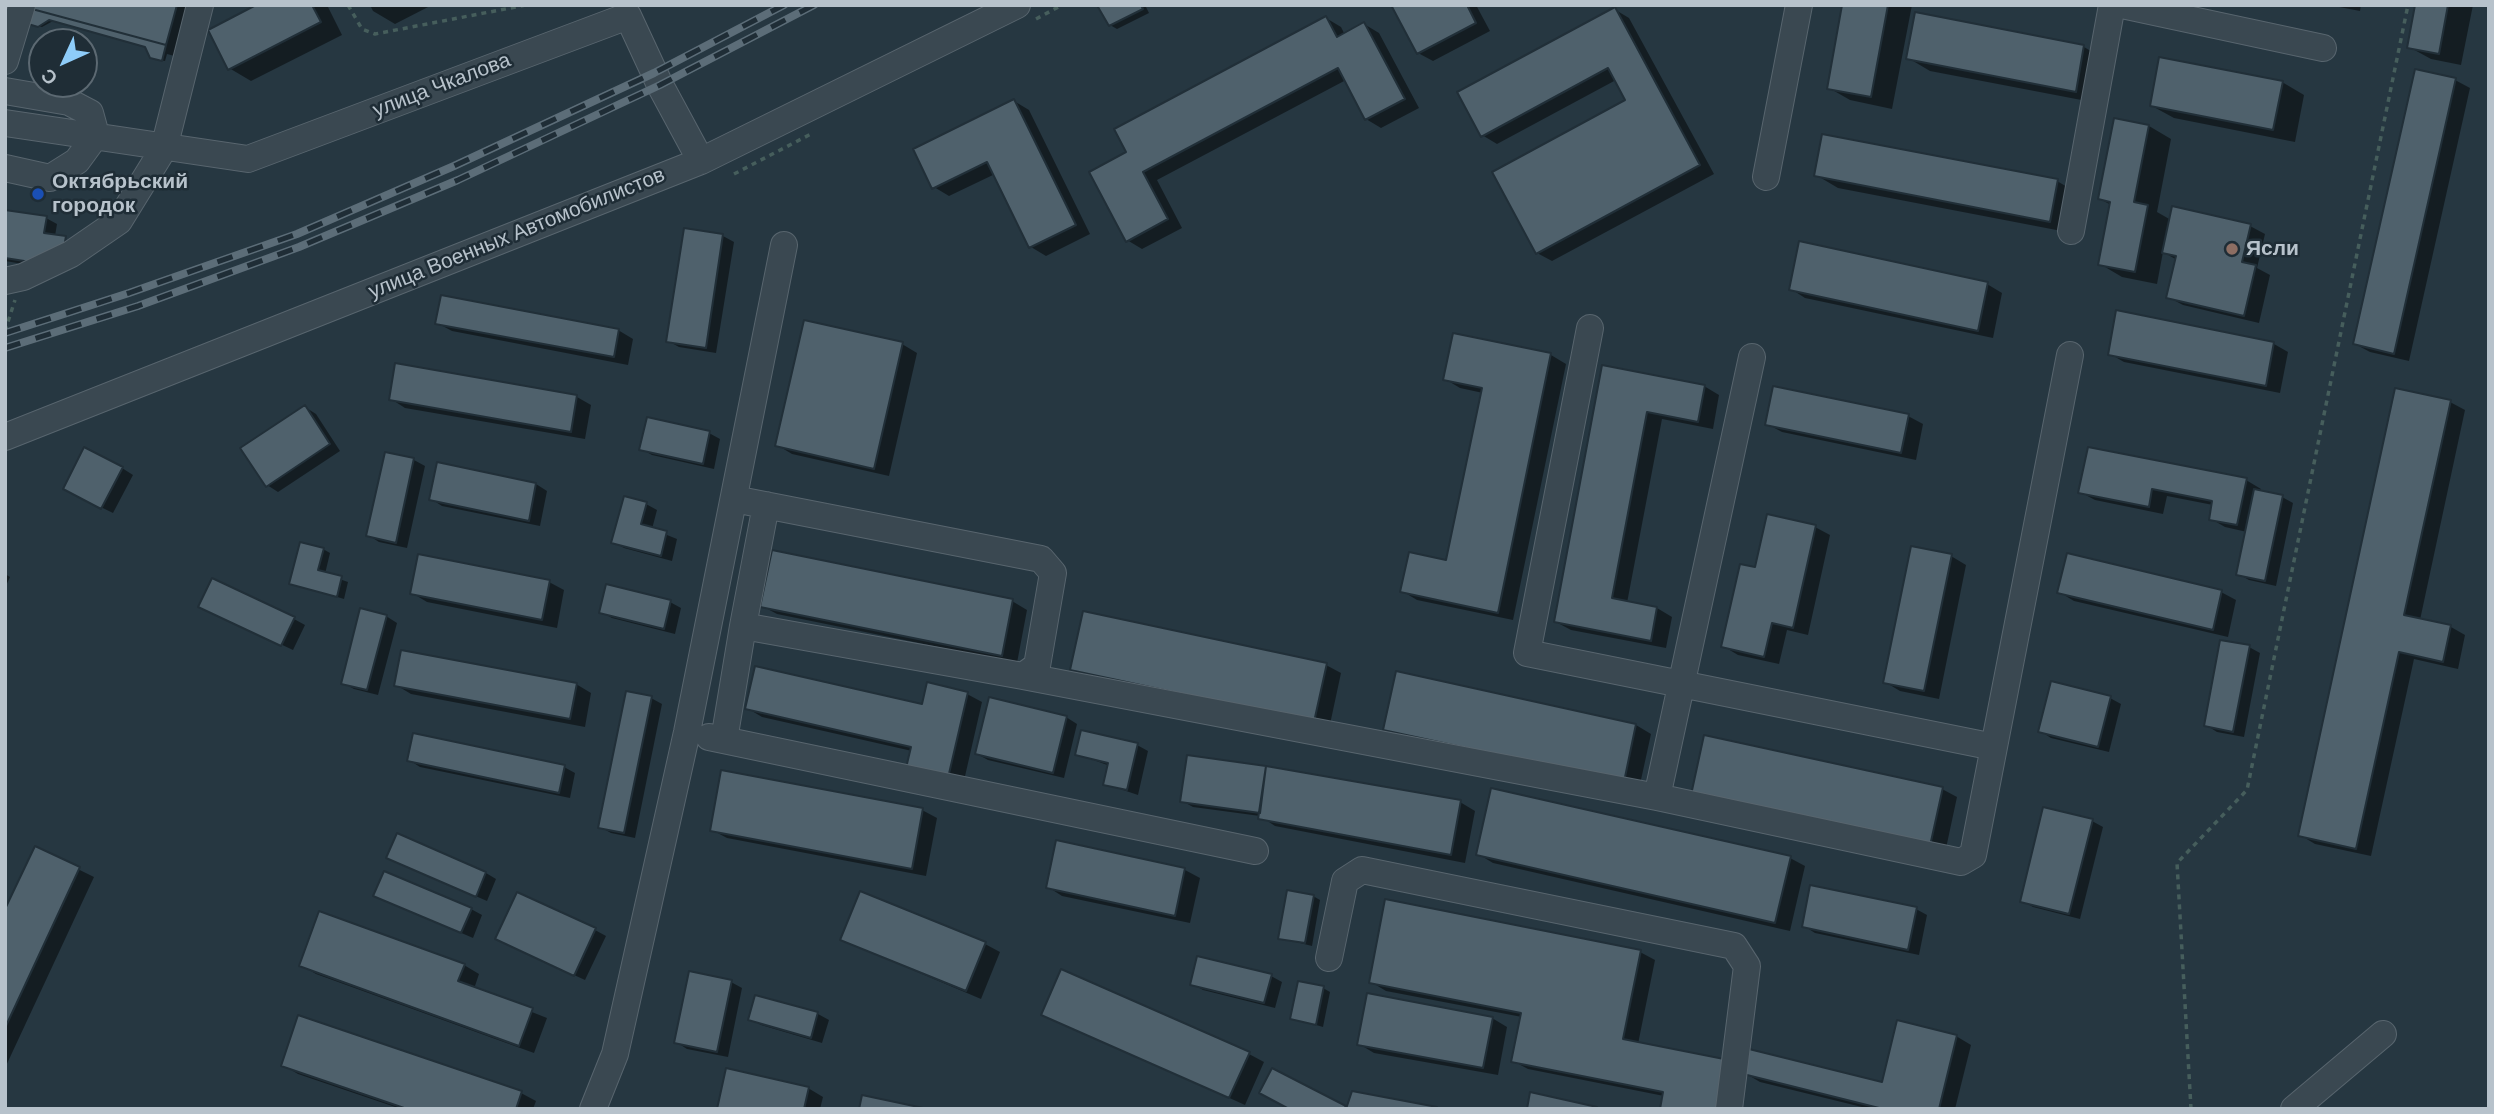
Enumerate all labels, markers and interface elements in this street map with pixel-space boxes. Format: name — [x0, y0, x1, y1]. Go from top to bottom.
north arrow — [28, 28, 98, 98]
street label: улица Чкалова — [370, 48, 514, 124]
text: С — [36, 63, 63, 90]
street label: улица Военных Автомобилистов — [365, 163, 669, 305]
place label: Октябрьский городок — [52, 169, 188, 219]
marker: Октябрьский городок — [30, 186, 46, 202]
place label: Ясли — [2246, 236, 2299, 262]
marker: Ясли — [2224, 241, 2240, 257]

